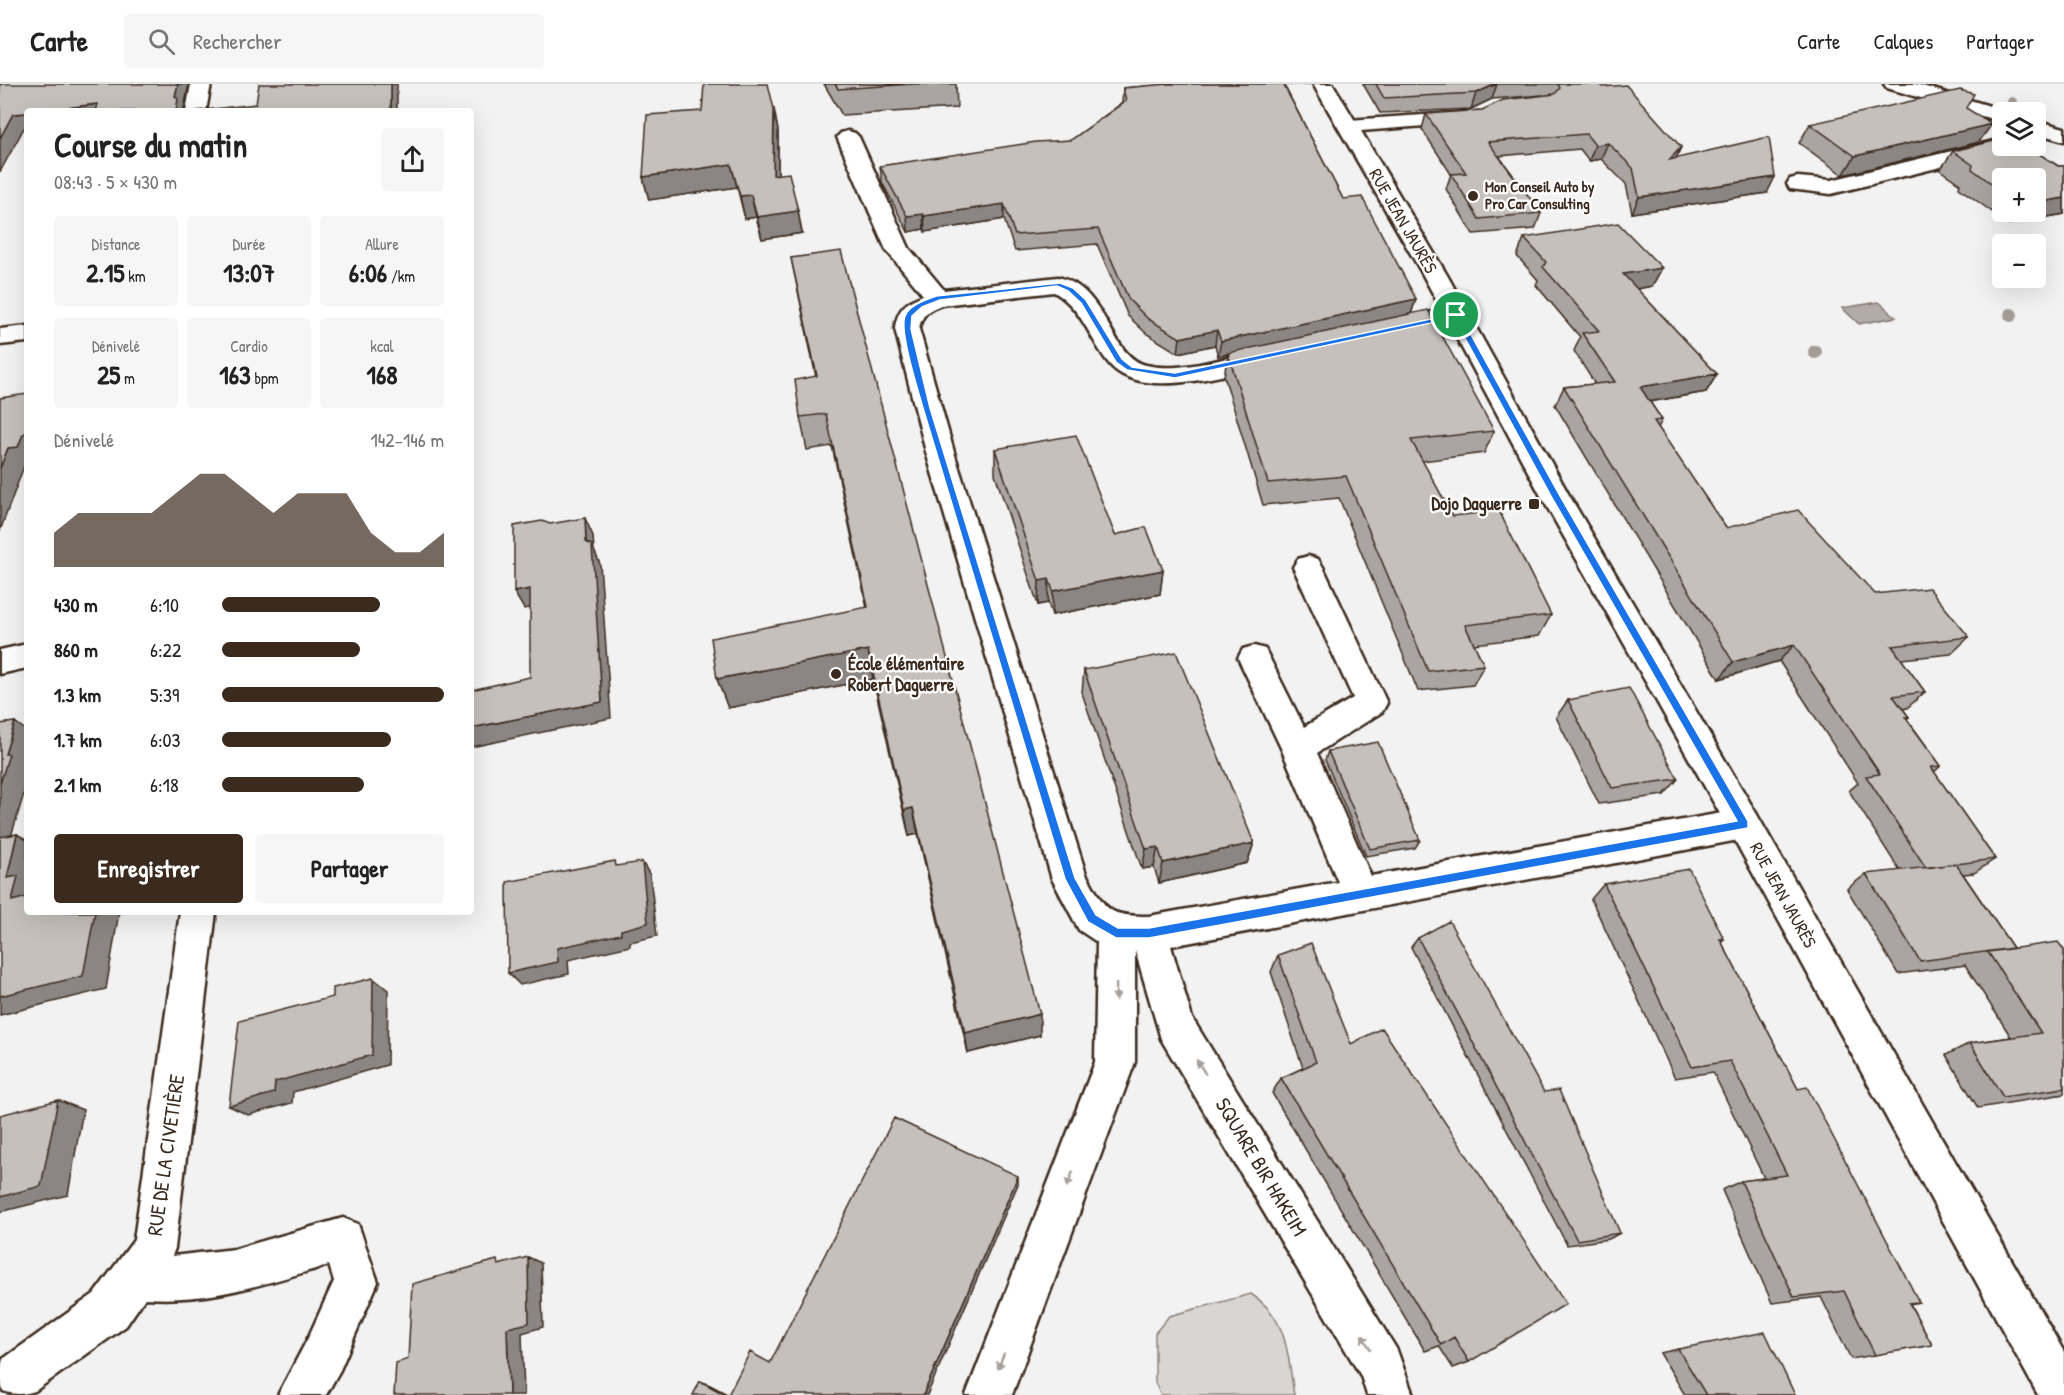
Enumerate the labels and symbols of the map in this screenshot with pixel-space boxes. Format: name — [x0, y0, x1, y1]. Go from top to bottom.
street label: RUE JEAN JAURÈS — [1363, 164, 1444, 278]
place label: Mon Conseil Auto by Pro Car Consulting — [1485, 176, 1595, 215]
marker: Mon Conseil Auto by Pro Car Consulting — [1466, 189, 1480, 203]
pin — [1430, 289, 1481, 340]
place label: Dojo Daguerre — [1432, 491, 1523, 517]
marker: Dojo Daguerre — [1527, 497, 1541, 511]
place label: École élémentaire Robert Daguerre — [848, 651, 965, 698]
marker: École élémentaire Robert Daguerre — [829, 667, 843, 681]
street label: RUE JEAN JAURÈS — [1744, 838, 1823, 952]
one-way arrow — [1111, 982, 1121, 1001]
one-way arrow — [1195, 1059, 1206, 1075]
street label: RUE DE LA CIVETIÈRE — [140, 1072, 191, 1237]
street label: SQUARE BIR HAKEIM — [1209, 1092, 1314, 1241]
one-way arrow — [1065, 1170, 1075, 1188]
one-way arrow — [1361, 1333, 1371, 1350]
one-way arrow — [996, 1352, 1006, 1370]

